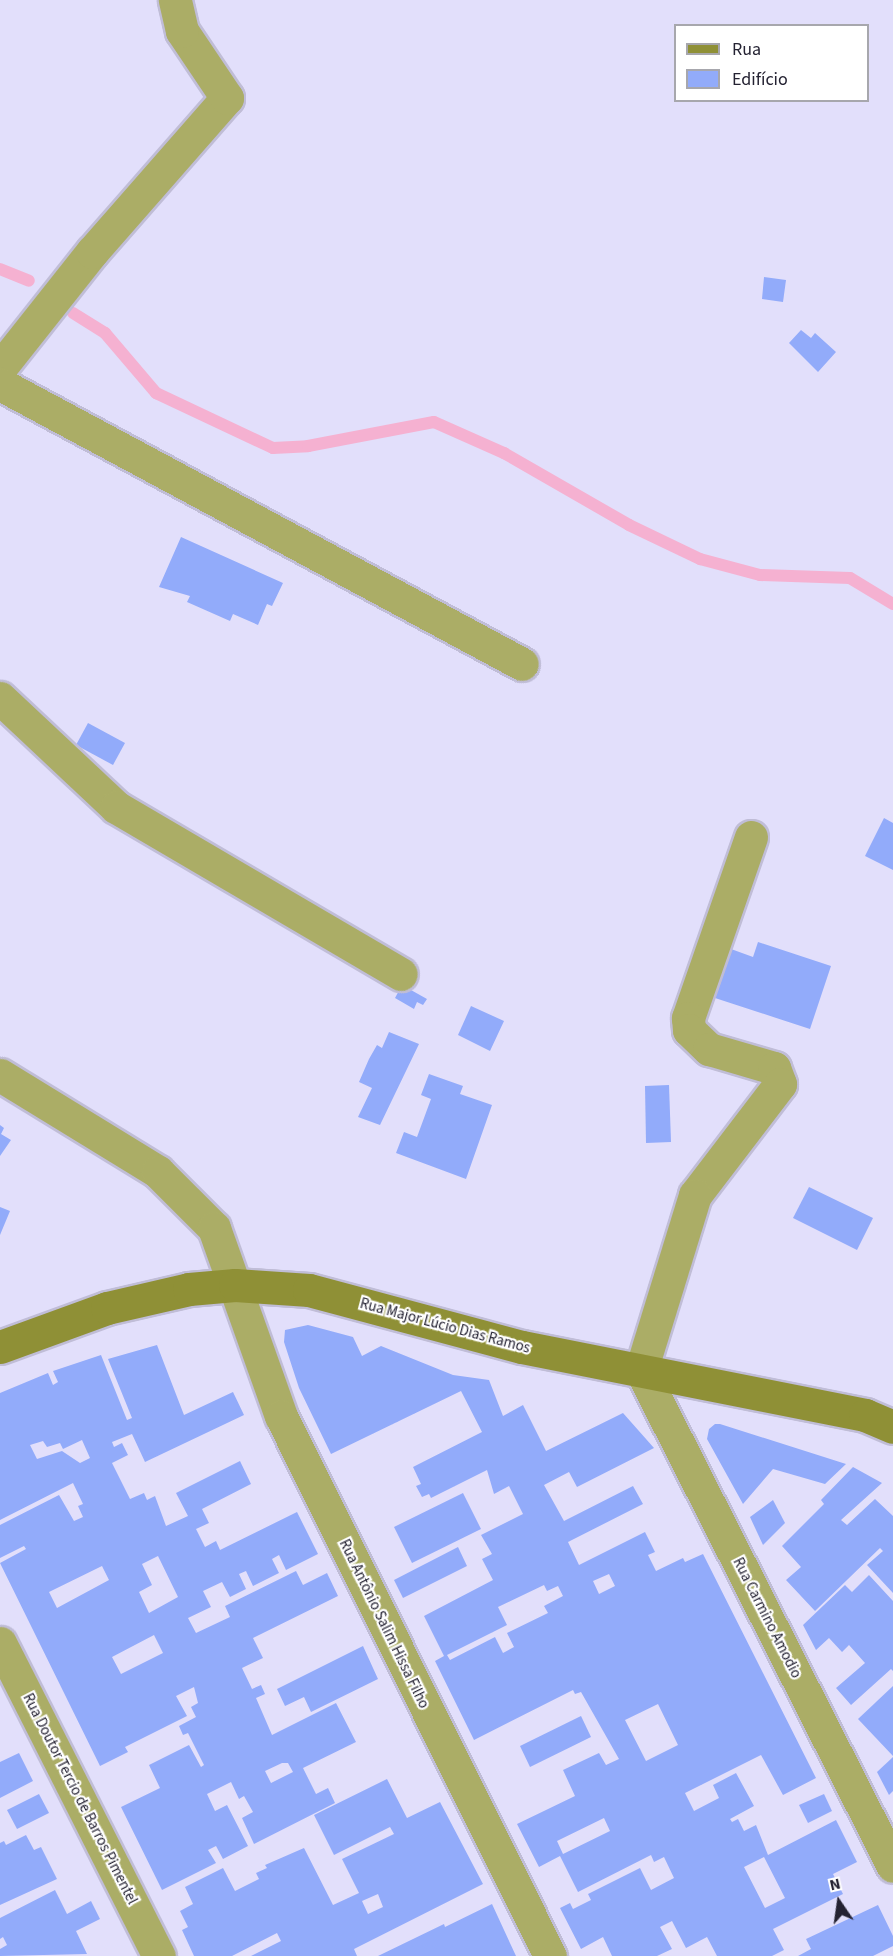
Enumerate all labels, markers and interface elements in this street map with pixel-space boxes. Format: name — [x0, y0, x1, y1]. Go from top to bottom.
legend — [674, 24, 869, 102]
text: Rua — [732, 37, 761, 62]
text: Edifício — [732, 67, 788, 92]
street label: Rua Major Lúcio Dias Ramos — [358, 1295, 532, 1357]
street label: Rua Antônio Salim Hissa Filho — [335, 1536, 433, 1712]
street label: Rua Carmino Amodio — [729, 1555, 805, 1681]
street label: Rua Doutor Tercio de Barros Pimentel — [19, 1691, 141, 1907]
north arrow — [809, 1872, 869, 1932]
text: N — [827, 1873, 843, 1896]

